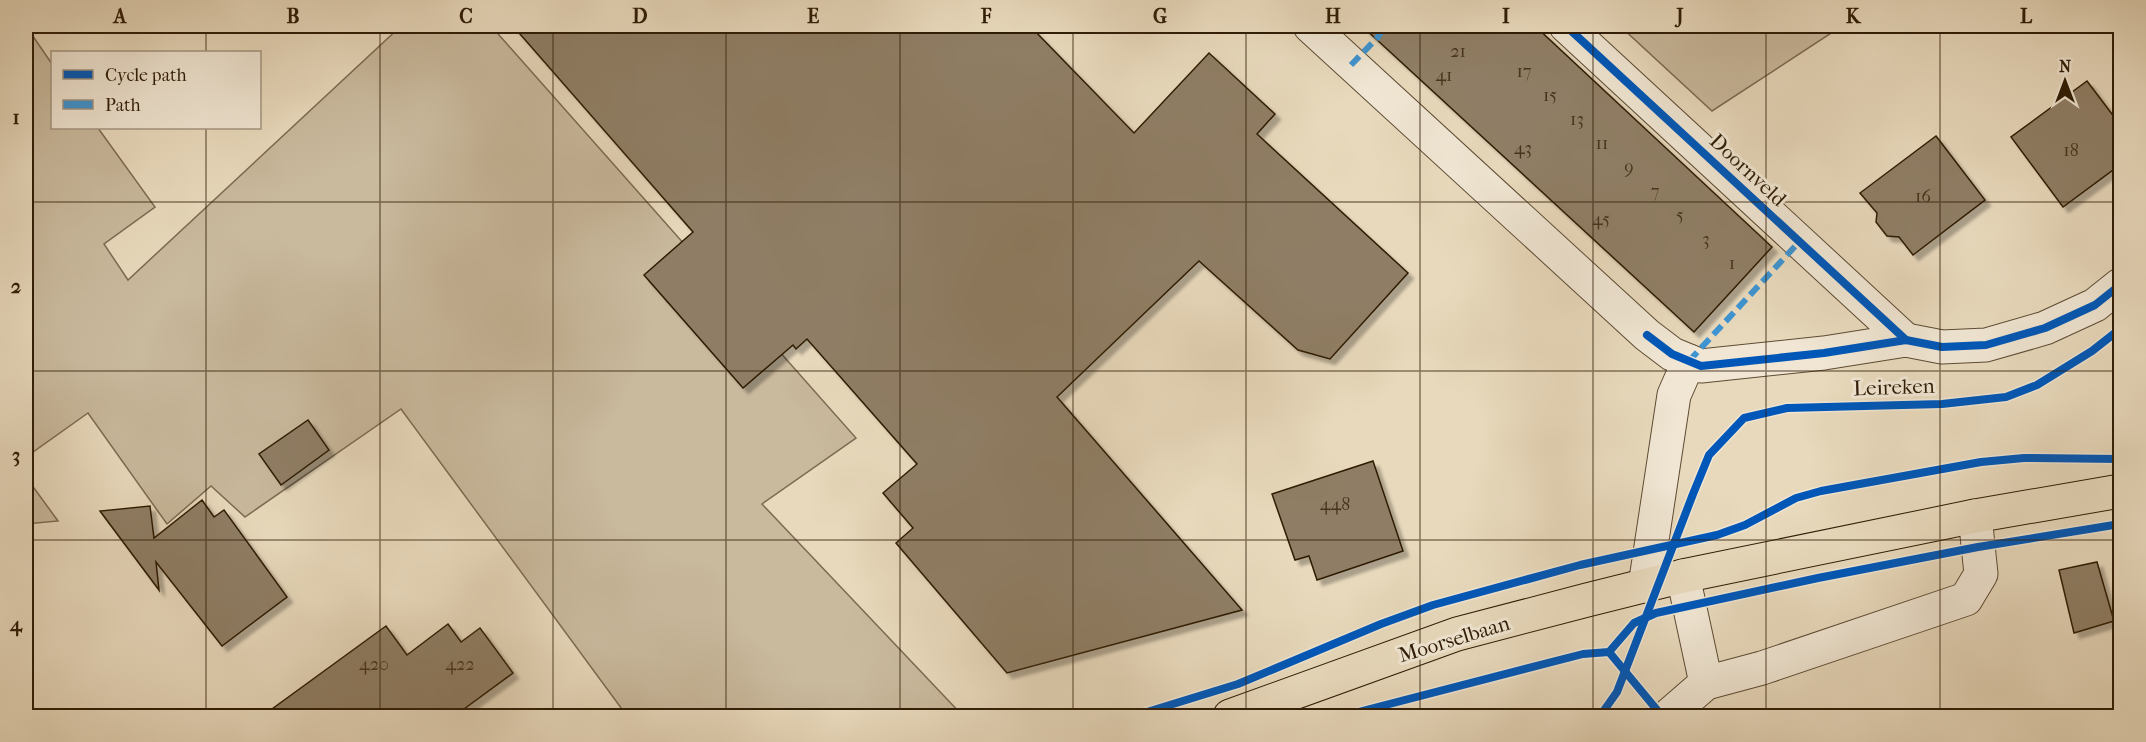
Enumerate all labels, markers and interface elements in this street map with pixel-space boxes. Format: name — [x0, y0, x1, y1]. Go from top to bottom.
text: A — [112, 5, 128, 28]
text: B — [286, 5, 300, 28]
text: C — [459, 5, 473, 28]
text: D — [632, 5, 648, 28]
text: E — [807, 5, 819, 28]
text: F — [980, 5, 992, 28]
text: G — [1153, 5, 1167, 28]
text: H — [1325, 5, 1341, 28]
text: I — [1502, 5, 1510, 28]
text: J — [1674, 5, 1684, 28]
text: K — [1846, 5, 1862, 28]
text: L — [2020, 5, 2033, 28]
house number: 21 — [1450, 41, 1466, 62]
legend — [51, 51, 261, 129]
north arrow — [2035, 51, 2095, 111]
text: N — [2059, 57, 2072, 76]
house number: 17 — [1516, 61, 1532, 82]
text: Cycle path — [105, 65, 186, 86]
house number: 41 — [1435, 65, 1453, 86]
house number: 15 — [1543, 85, 1557, 106]
text: Path — [105, 95, 141, 116]
text: 1 — [12, 106, 20, 129]
house number: 13 — [1570, 109, 1584, 130]
street label: Doornveld — [1705, 129, 1791, 212]
house number: 11 — [1596, 133, 1608, 154]
house number: 43 — [1514, 138, 1532, 159]
house number: 18 — [2063, 140, 2079, 161]
house number: 9 — [1624, 157, 1634, 178]
house number: 7 — [1651, 181, 1660, 202]
house number: 16 — [1915, 186, 1931, 207]
house number: 5 — [1676, 205, 1684, 226]
house number: 45 — [1592, 209, 1610, 230]
house number: 3 — [1702, 229, 1710, 250]
house number: 1 — [1729, 253, 1735, 274]
text: 2 — [11, 275, 21, 298]
street label: Leireken — [1853, 374, 1935, 400]
text: 3 — [12, 444, 20, 467]
house number: 448 — [1320, 494, 1350, 515]
street label: Moorselbaan — [1395, 611, 1513, 667]
text: 4 — [9, 613, 23, 637]
house number: 420 — [359, 654, 389, 675]
house number: 422 — [445, 654, 475, 675]

